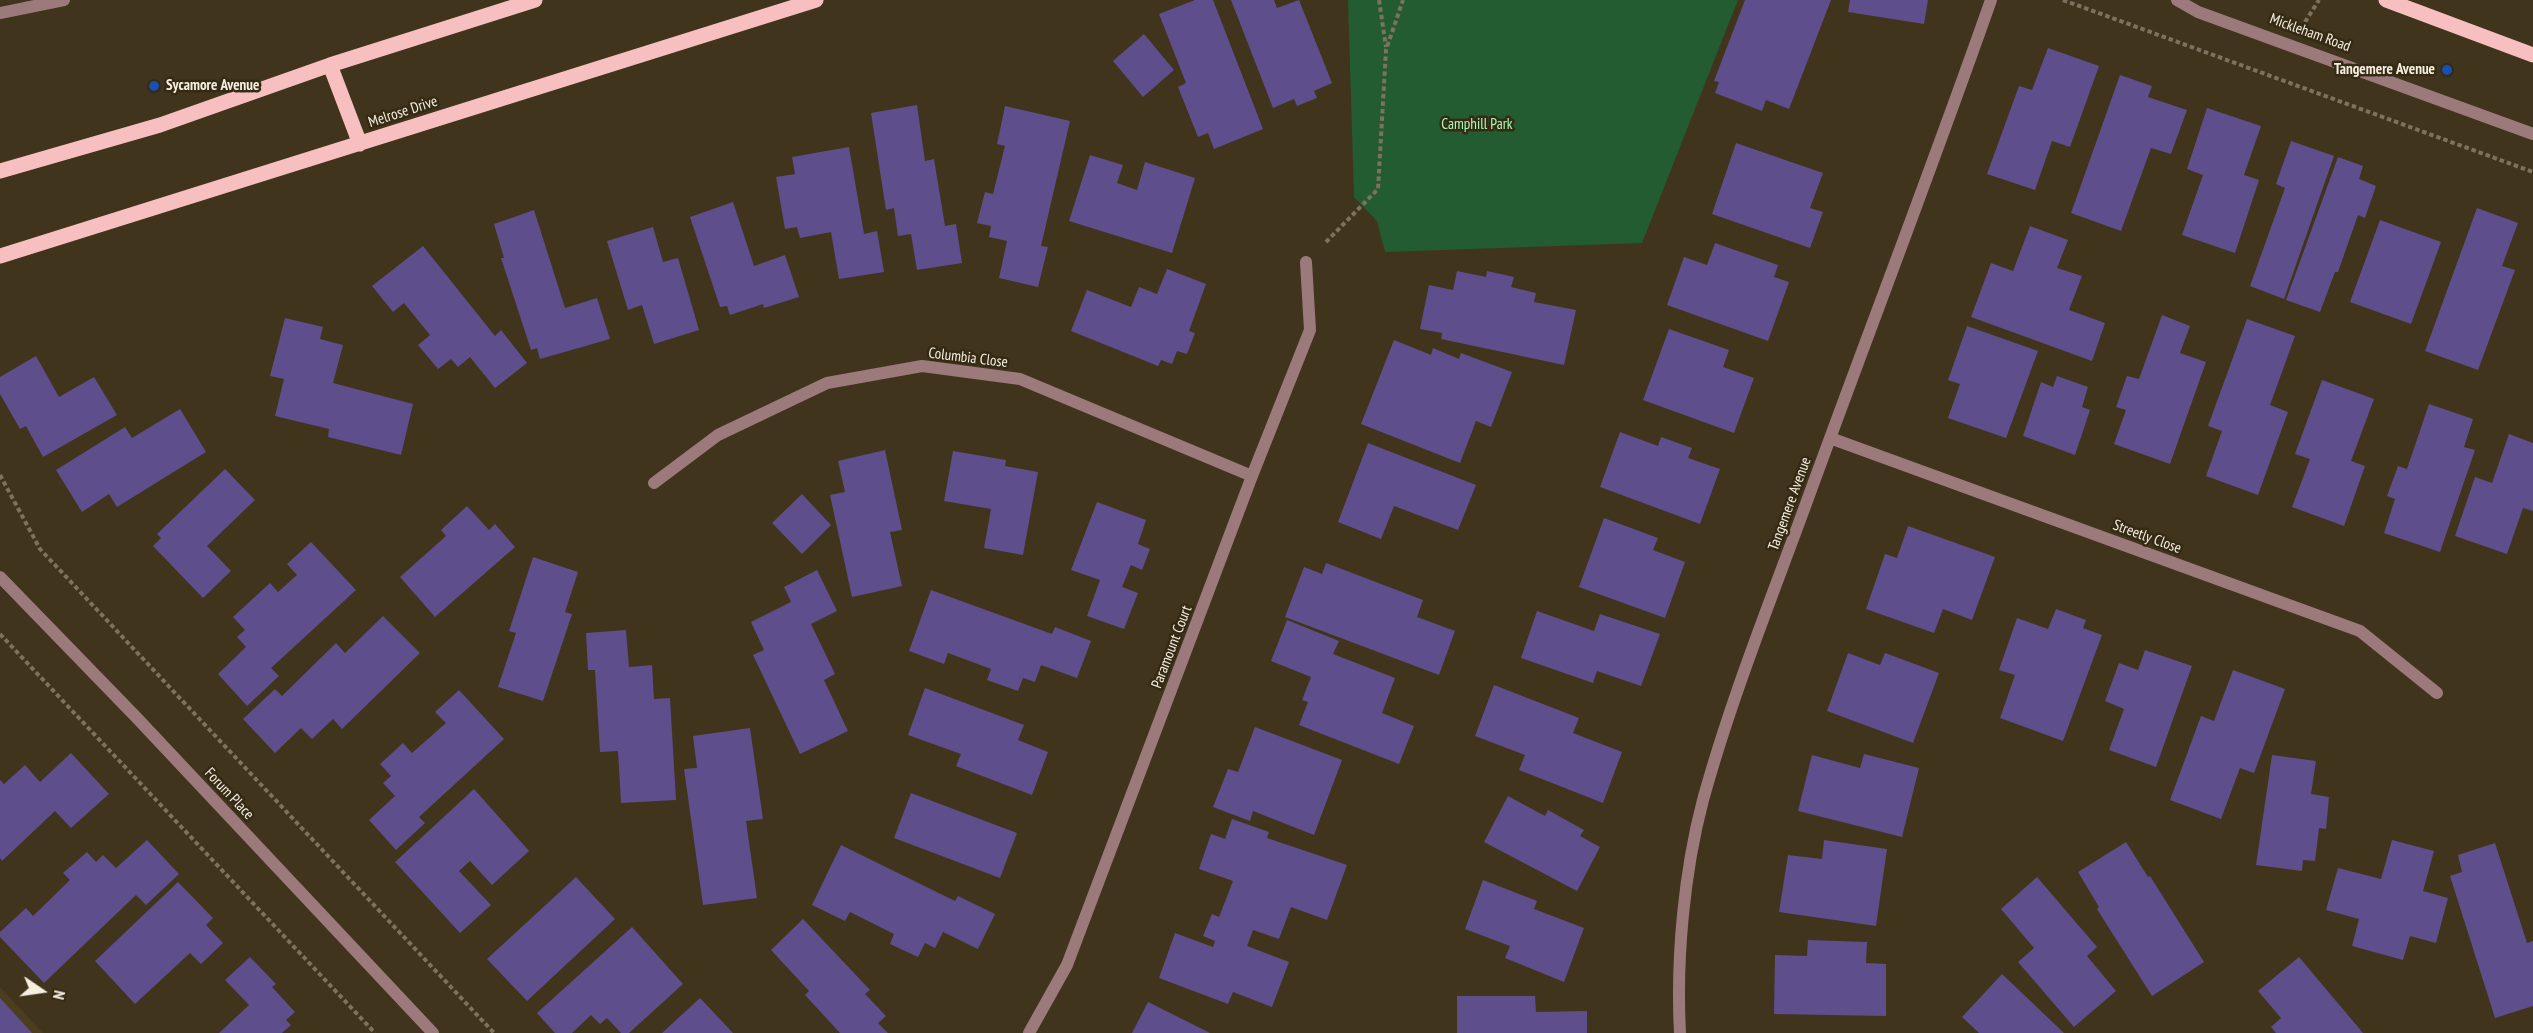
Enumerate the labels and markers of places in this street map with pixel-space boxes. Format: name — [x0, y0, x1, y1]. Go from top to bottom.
place label: Tangemere Avenue — [2334, 61, 2435, 79]
marker: Tangemere Avenue — [2440, 63, 2454, 77]
place label: Sycamore Avenue — [166, 77, 259, 95]
marker: Sycamore Avenue — [147, 79, 161, 93]

